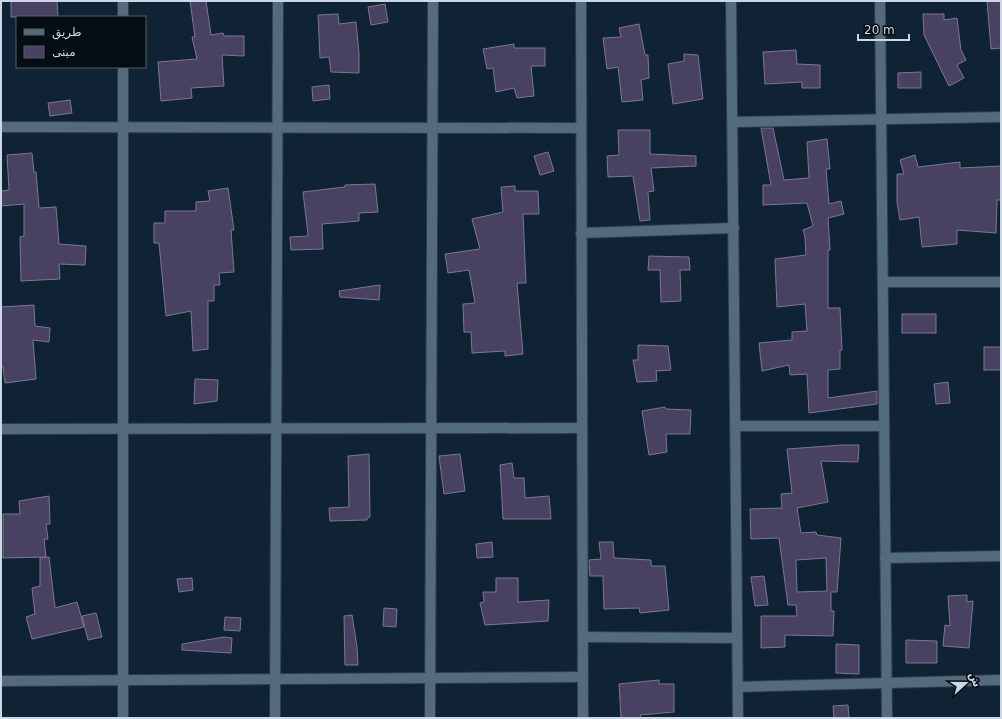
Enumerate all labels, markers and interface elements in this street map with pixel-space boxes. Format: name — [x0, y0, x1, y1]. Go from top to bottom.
legend — [16, 16, 146, 68]
scale bar — [858, 16, 909, 42]
text: 20 m — [864, 23, 895, 37]
text: طريق — [52, 25, 82, 40]
text: مبنى — [52, 45, 76, 59]
north arrow — [946, 663, 986, 703]
text: ش — [966, 670, 984, 689]

